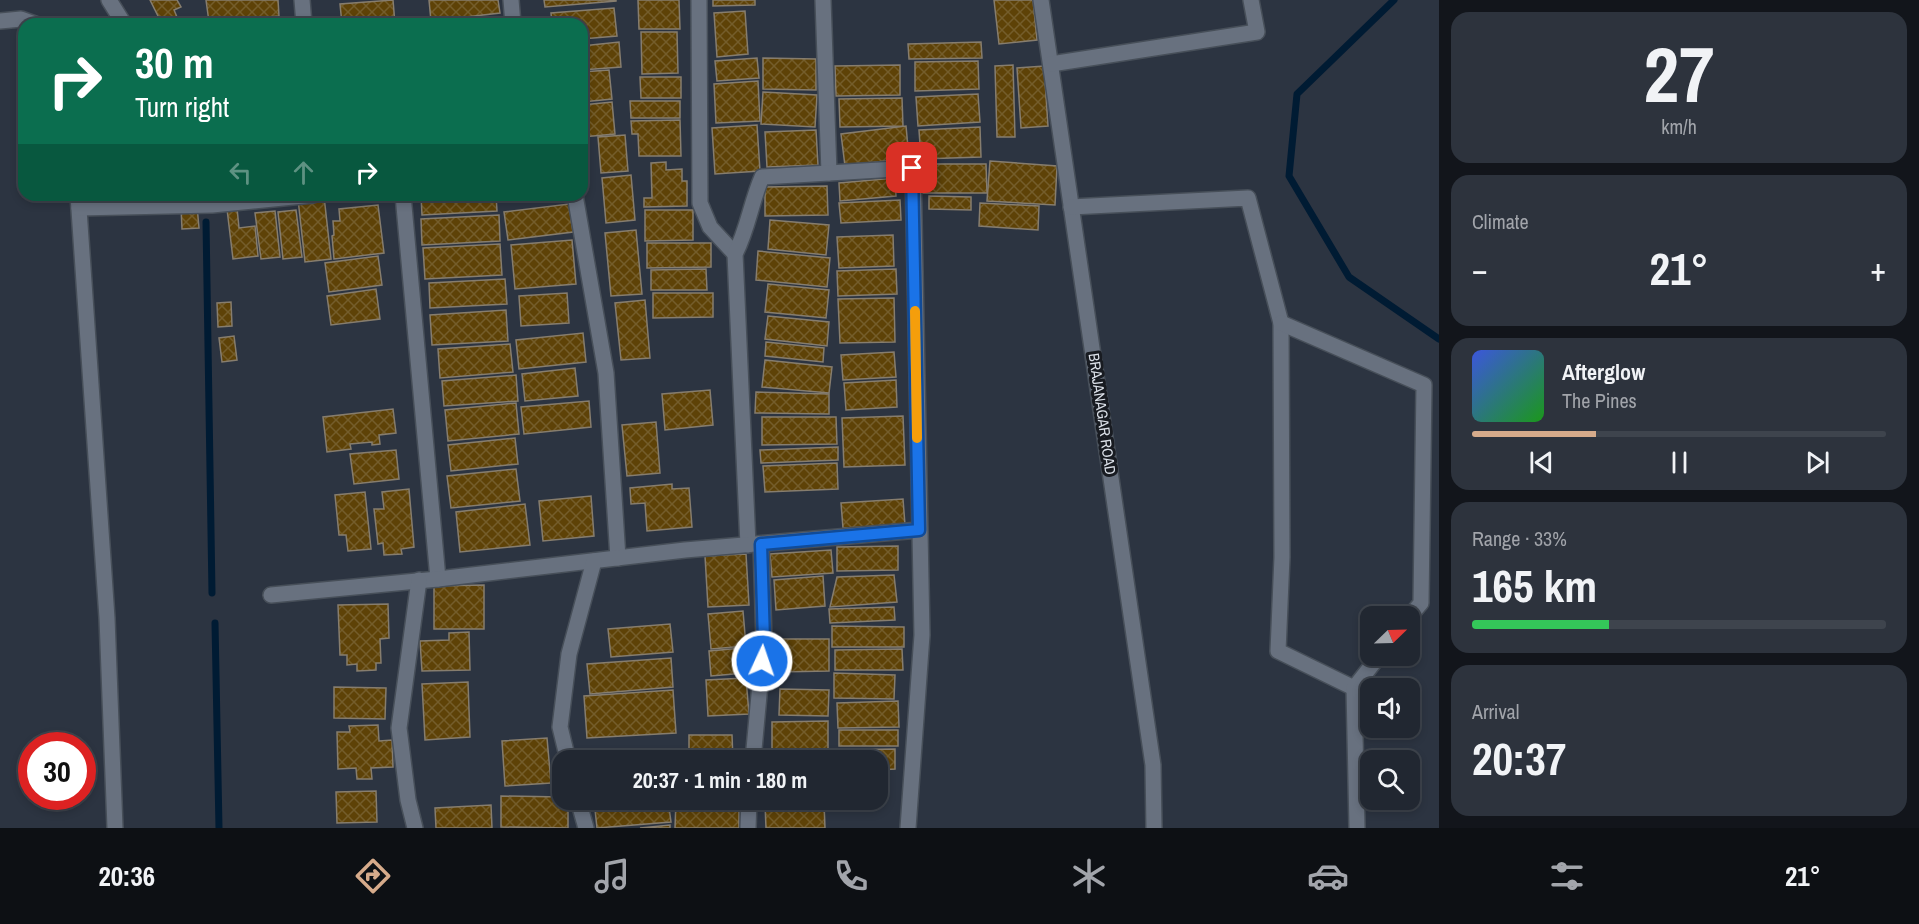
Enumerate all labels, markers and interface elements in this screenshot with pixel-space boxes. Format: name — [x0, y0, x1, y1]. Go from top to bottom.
text: 27 — [1643, 21, 1715, 126]
text: 30 m — [135, 35, 214, 91]
icon: right — [36, 42, 114, 120]
text: Turn right — [135, 89, 229, 125]
text: km/h — [1661, 113, 1697, 140]
pin — [886, 142, 937, 193]
icon: arrive — [895, 151, 928, 184]
icon: left — [224, 156, 257, 189]
icon: ahead — [287, 156, 320, 189]
icon: right — [350, 156, 383, 189]
text: Climate — [1472, 208, 1529, 235]
text: 21° — [1649, 238, 1709, 299]
text: − — [1472, 247, 1488, 291]
text: + — [1870, 247, 1886, 291]
street label: BRAJANAGAR ROAD — [1084, 352, 1121, 476]
text: Afterglow — [1562, 357, 1645, 387]
text: The Pines — [1562, 387, 1637, 414]
icon: previous — [1525, 446, 1558, 479]
icon: pause — [1663, 446, 1696, 479]
icon: next — [1801, 446, 1834, 479]
text: Range · 33% — [1472, 525, 1567, 552]
text: 165 km — [1472, 555, 1597, 616]
north arrow — [1360, 606, 1420, 666]
map controls — [1360, 606, 1420, 810]
position arrow — [730, 629, 794, 693]
button: sound — [1360, 678, 1420, 738]
text: Arrival — [1472, 698, 1519, 725]
text: 20:37 — [1472, 728, 1566, 789]
speed limit sign: 30 — [18, 732, 96, 810]
button: search — [1360, 750, 1420, 810]
text: 20:37 · 1 min · 180 m — [633, 765, 807, 795]
icon: directions — [352, 855, 394, 897]
icon: music — [591, 855, 633, 897]
icon: phone — [830, 855, 872, 897]
icon: climate — [1068, 855, 1110, 897]
icon: car — [1307, 855, 1349, 897]
icon: filters — [1546, 855, 1588, 897]
text: 20:36 — [98, 858, 155, 894]
text: 21° — [1785, 858, 1821, 894]

